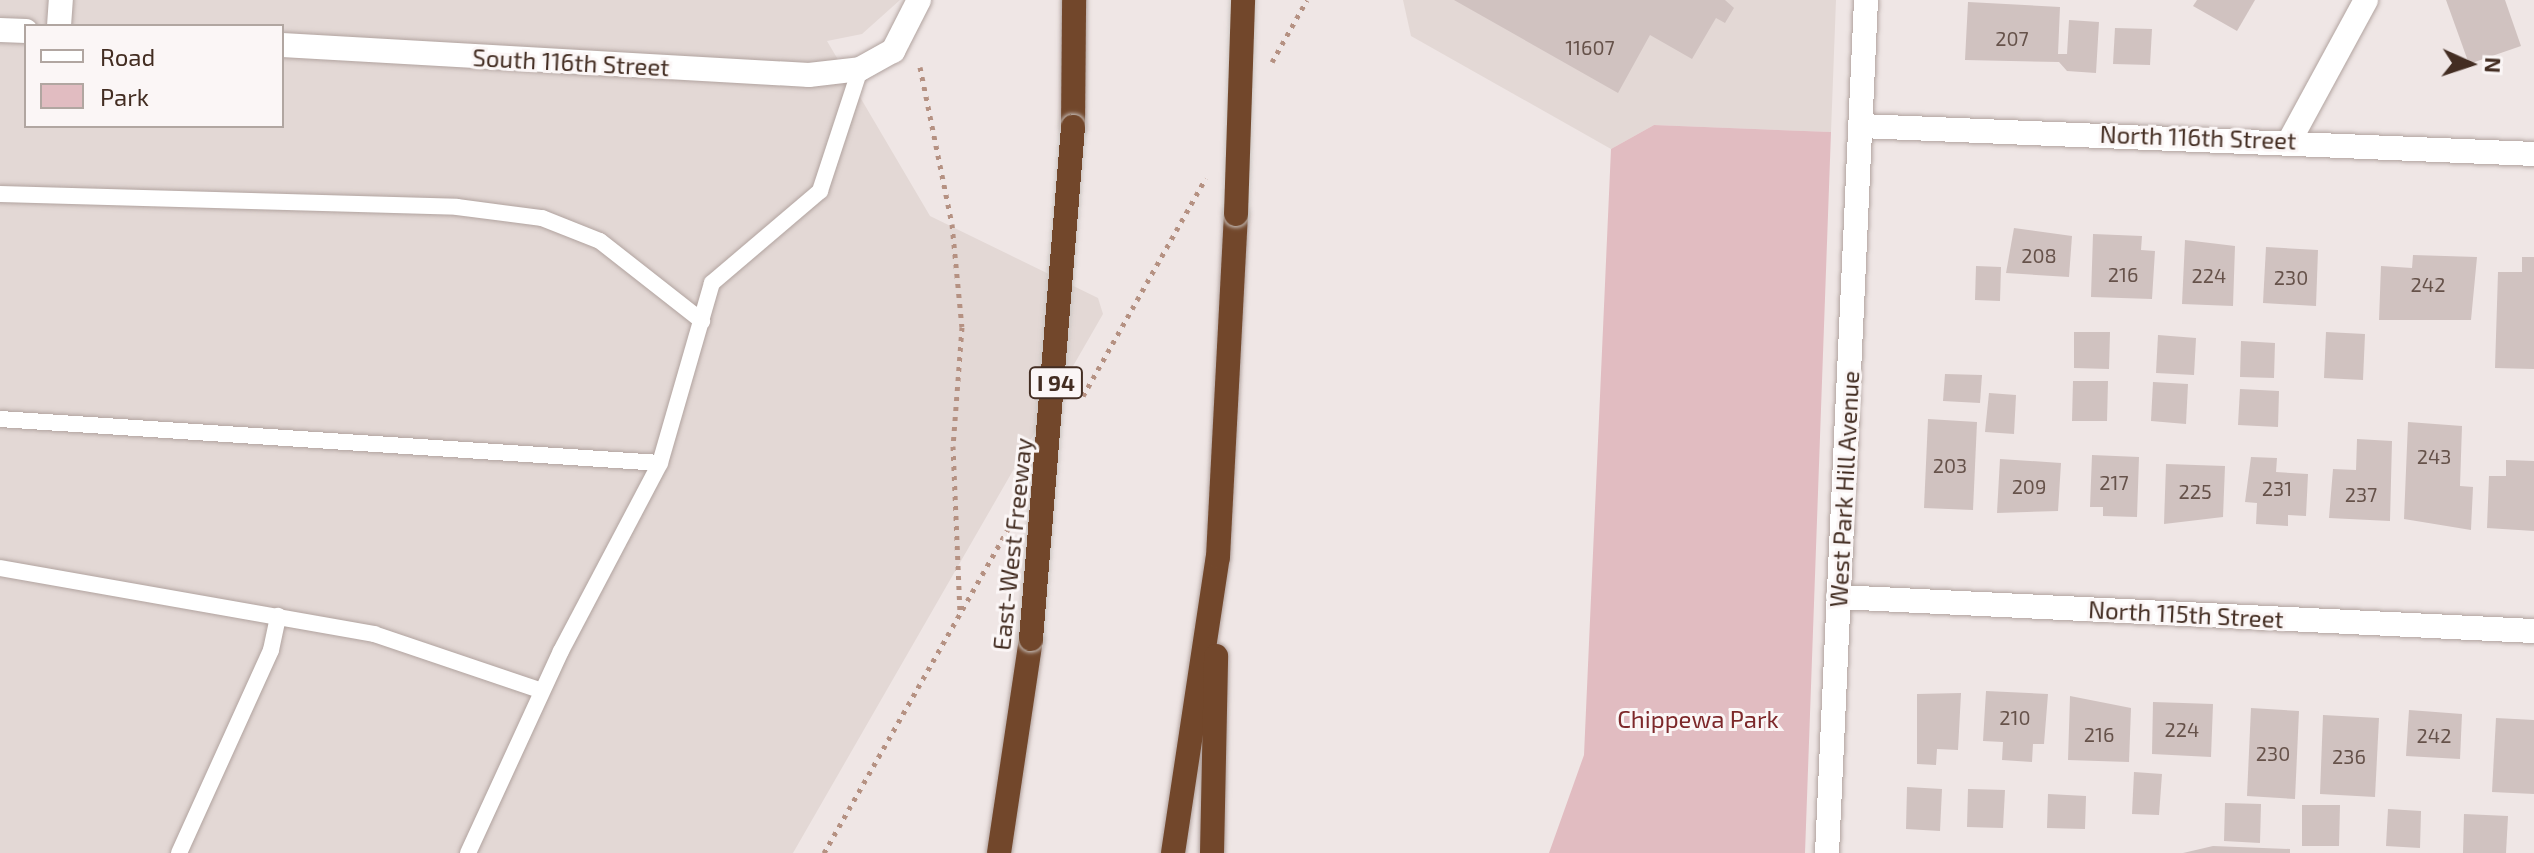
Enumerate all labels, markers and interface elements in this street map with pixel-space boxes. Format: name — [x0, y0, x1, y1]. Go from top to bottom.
legend — [24, 24, 284, 128]
north arrow — [2430, 24, 2510, 104]
house number: 207 — [1995, 26, 2029, 50]
house number: 11607 — [1565, 35, 1615, 59]
text: Road — [100, 42, 155, 71]
street label: South 116th Street — [472, 42, 670, 82]
text: N — [2481, 57, 2507, 74]
text: Park — [100, 82, 149, 111]
street label: North 116th Street — [2099, 119, 2297, 155]
house number: 208 — [2021, 243, 2057, 267]
house number: 216 — [2108, 262, 2138, 286]
house number: 224 — [2192, 263, 2226, 287]
house number: 230 — [2274, 265, 2308, 289]
house number: 242 — [2411, 272, 2445, 296]
road number: I 94 — [1028, 365, 1084, 401]
street label: West Park Hill Avenue — [1823, 369, 1865, 609]
street label: East-West Freeway — [987, 436, 1037, 652]
house number: 243 — [2417, 444, 2451, 468]
house number: 203 — [1933, 453, 1967, 477]
house number: 217 — [2099, 470, 2129, 494]
house number: 209 — [2012, 474, 2046, 498]
house number: 231 — [2262, 476, 2292, 500]
house number: 225 — [2178, 479, 2212, 503]
house number: 237 — [2345, 482, 2377, 506]
street label: North 115th Street — [2088, 594, 2284, 634]
park label: Chippewa Park — [1617, 705, 1779, 733]
house number: 210 — [1999, 705, 2031, 729]
house number: 224 — [2165, 717, 2199, 741]
house number: 216 — [2084, 722, 2114, 746]
house number: 242 — [2417, 723, 2451, 747]
house number: 230 — [2256, 741, 2290, 765]
house number: 236 — [2332, 744, 2366, 768]

